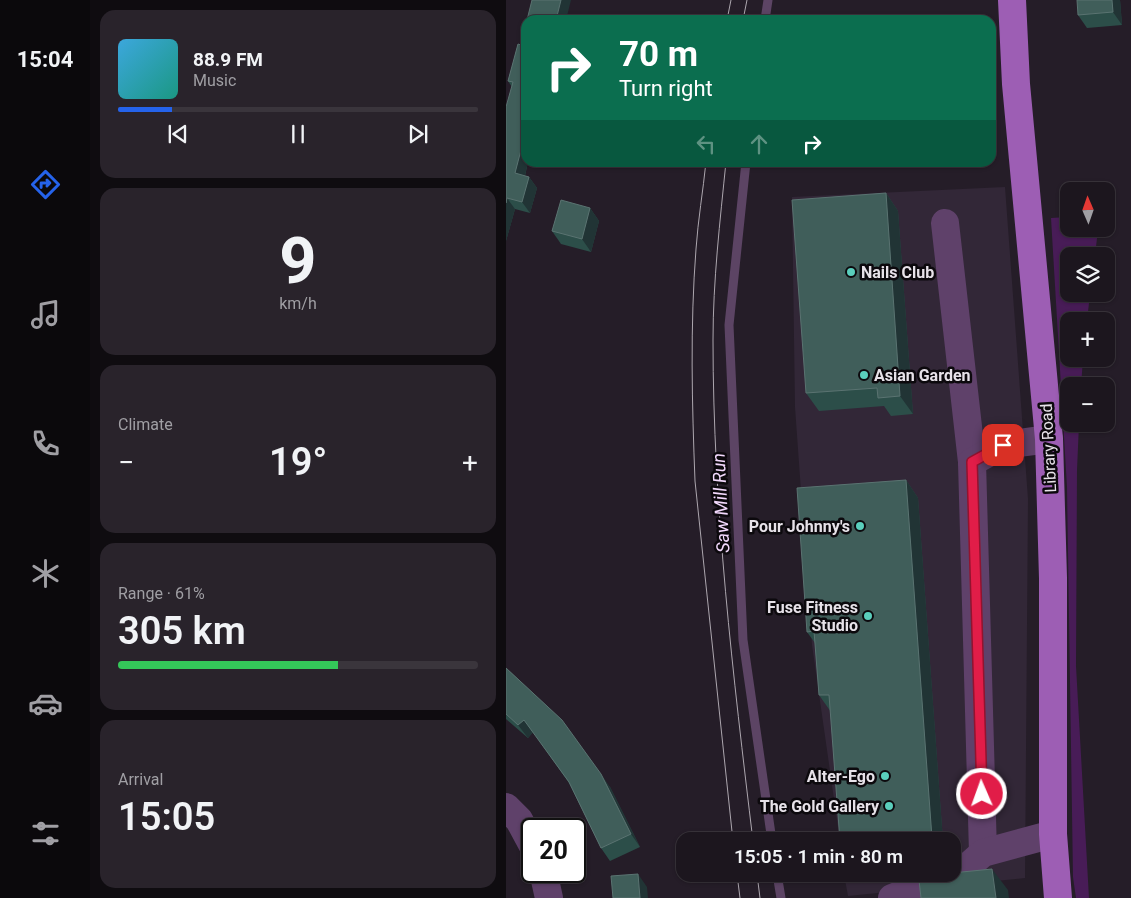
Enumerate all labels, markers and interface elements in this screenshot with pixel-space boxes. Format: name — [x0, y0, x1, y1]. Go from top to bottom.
text: 70 m — [619, 34, 698, 75]
icon: right — [536, 35, 601, 100]
text: 15:04 — [17, 47, 73, 72]
text: 88.9 FM — [193, 48, 263, 71]
text: Music — [193, 71, 236, 90]
text: Turn right — [619, 76, 713, 101]
icon: previous — [164, 120, 192, 148]
icon: pause — [284, 120, 312, 148]
icon: next — [404, 120, 432, 148]
icon: left — [692, 130, 720, 158]
icon: ahead — [745, 130, 773, 158]
icon: right — [798, 130, 826, 158]
icon: directions — [28, 167, 63, 202]
north arrow — [1060, 182, 1115, 238]
map controls — [1060, 182, 1115, 432]
text: 9 — [279, 223, 317, 299]
button: layers — [1060, 247, 1115, 302]
place label: Nails Club — [861, 263, 934, 282]
marker: Nails Club — [845, 266, 857, 278]
text: km/h — [279, 294, 317, 313]
icon: music — [28, 297, 63, 332]
button: + — [1060, 312, 1115, 367]
place label: Asian Garden — [874, 366, 971, 385]
marker: Asian Garden — [858, 369, 870, 381]
button: − — [1060, 377, 1115, 432]
street label: Library Road — [1037, 403, 1060, 493]
text: Climate — [118, 415, 173, 434]
pin — [982, 424, 1024, 466]
icon: phone — [28, 426, 63, 461]
icon: arrive — [989, 431, 1017, 459]
text: 19° — [269, 440, 327, 484]
text: − — [118, 446, 134, 479]
text: + — [462, 446, 478, 479]
water label: Saw Mill Run — [707, 453, 734, 553]
place label: Pour Johnny's — [749, 517, 850, 536]
marker: Pour Johnny's — [854, 520, 866, 532]
icon: climate — [28, 556, 63, 591]
text: Range · 61% — [118, 584, 205, 603]
place label: Fuse Fitness Studio — [767, 598, 858, 635]
text: 305 km — [118, 609, 246, 653]
marker: Fuse Fitness Studio — [862, 610, 874, 622]
icon: car — [28, 686, 63, 721]
place label: Alter-Ego — [807, 767, 875, 786]
position arrow — [955, 767, 1007, 819]
text: Arrival — [118, 770, 163, 789]
marker: Alter-Ego — [879, 770, 891, 782]
text: 15:05 — [118, 795, 215, 839]
place label: The Gold Gallery — [760, 797, 880, 816]
marker: The Gold Gallery — [883, 800, 895, 812]
icon: filters — [28, 816, 63, 851]
speed limit sign: 20 — [521, 818, 586, 883]
text: 15:05 · 1 min · 80 m — [734, 845, 903, 868]

